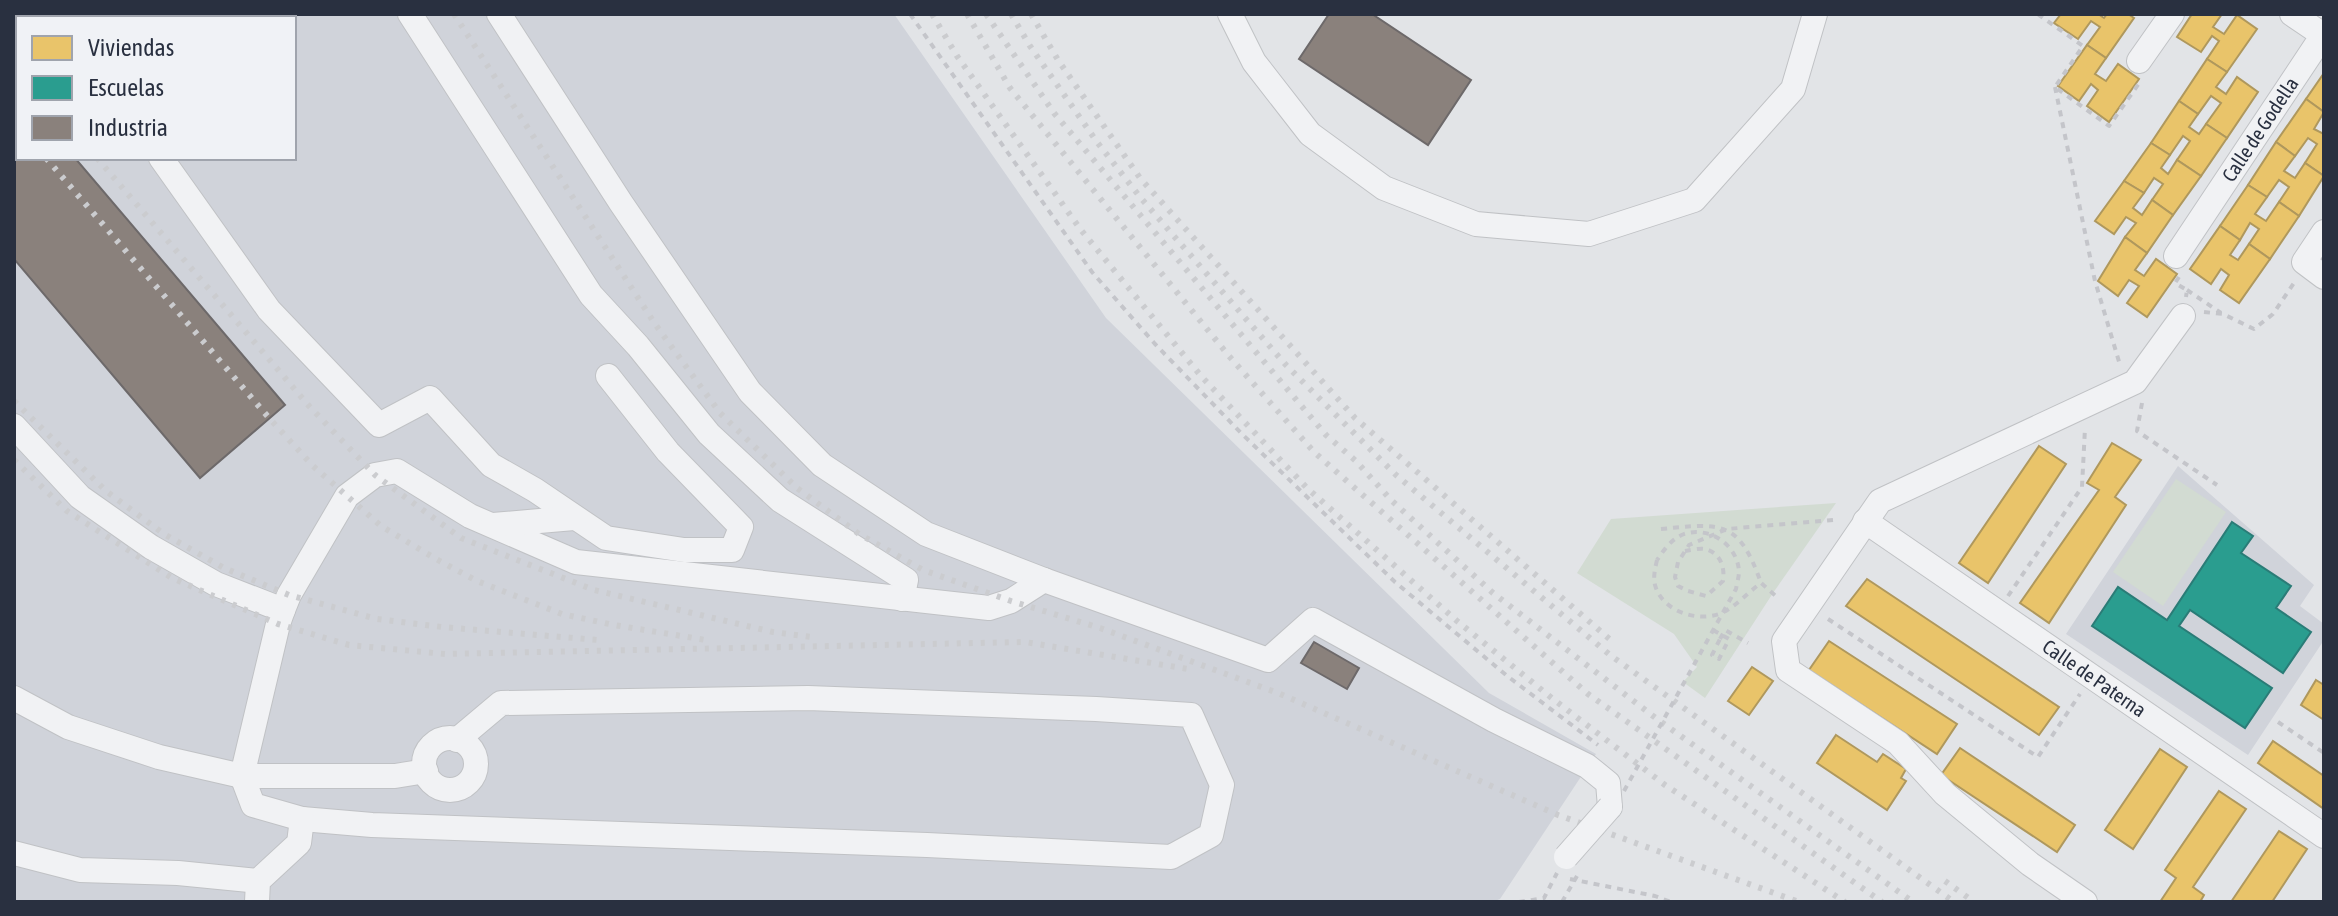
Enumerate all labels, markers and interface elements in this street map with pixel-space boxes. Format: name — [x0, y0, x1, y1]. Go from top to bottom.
legend — [16, 16, 296, 160]
text: Viviendas — [88, 34, 174, 61]
street label: Calle de Godella — [2217, 73, 2303, 186]
text: Escuelas — [88, 74, 164, 101]
text: Industria — [88, 114, 168, 141]
street label: Calle de Paterna — [2038, 634, 2151, 721]

